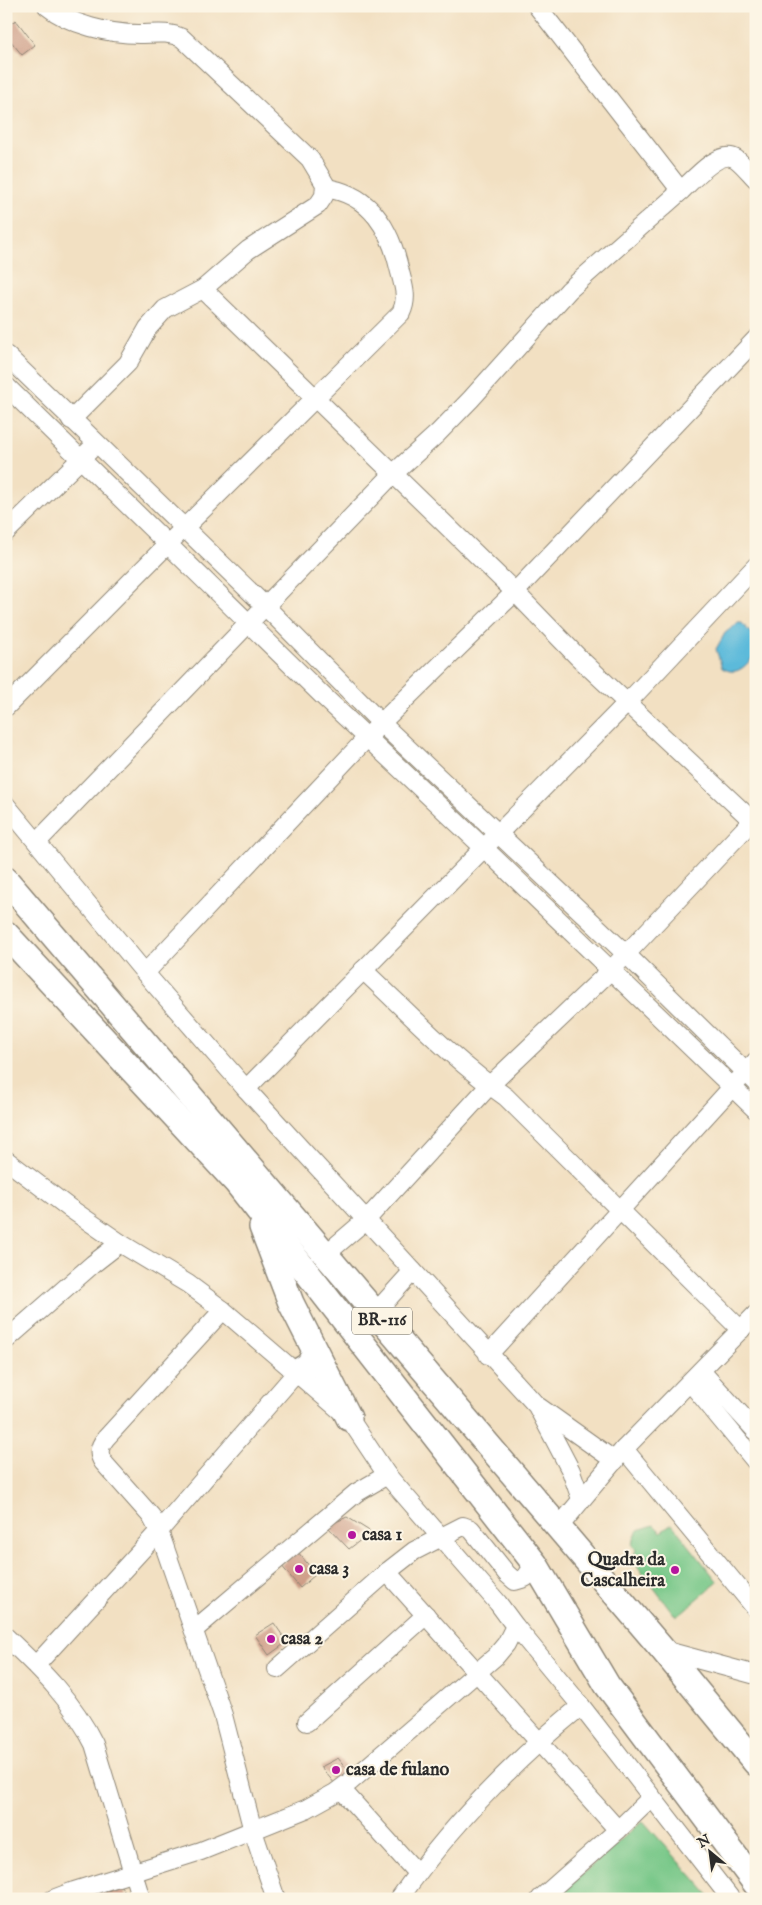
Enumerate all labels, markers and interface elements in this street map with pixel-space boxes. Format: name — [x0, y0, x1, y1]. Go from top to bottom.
road number: BR-116 — [352, 1308, 412, 1334]
place label: casa 1 — [362, 1524, 403, 1547]
marker: casa 1 — [346, 1529, 358, 1541]
place label: Quadra da Cascalheira — [581, 1549, 666, 1593]
place label: casa 3 — [309, 1558, 349, 1581]
marker: casa 3 — [293, 1563, 305, 1575]
marker: Quadra da Cascalheira — [669, 1564, 681, 1576]
place label: casa 2 — [281, 1628, 324, 1651]
marker: casa 2 — [265, 1633, 277, 1645]
place label: casa de fulano — [346, 1759, 449, 1782]
marker: casa de fulano — [330, 1764, 342, 1776]
north arrow — [684, 1828, 734, 1878]
text: N — [694, 1831, 714, 1853]

